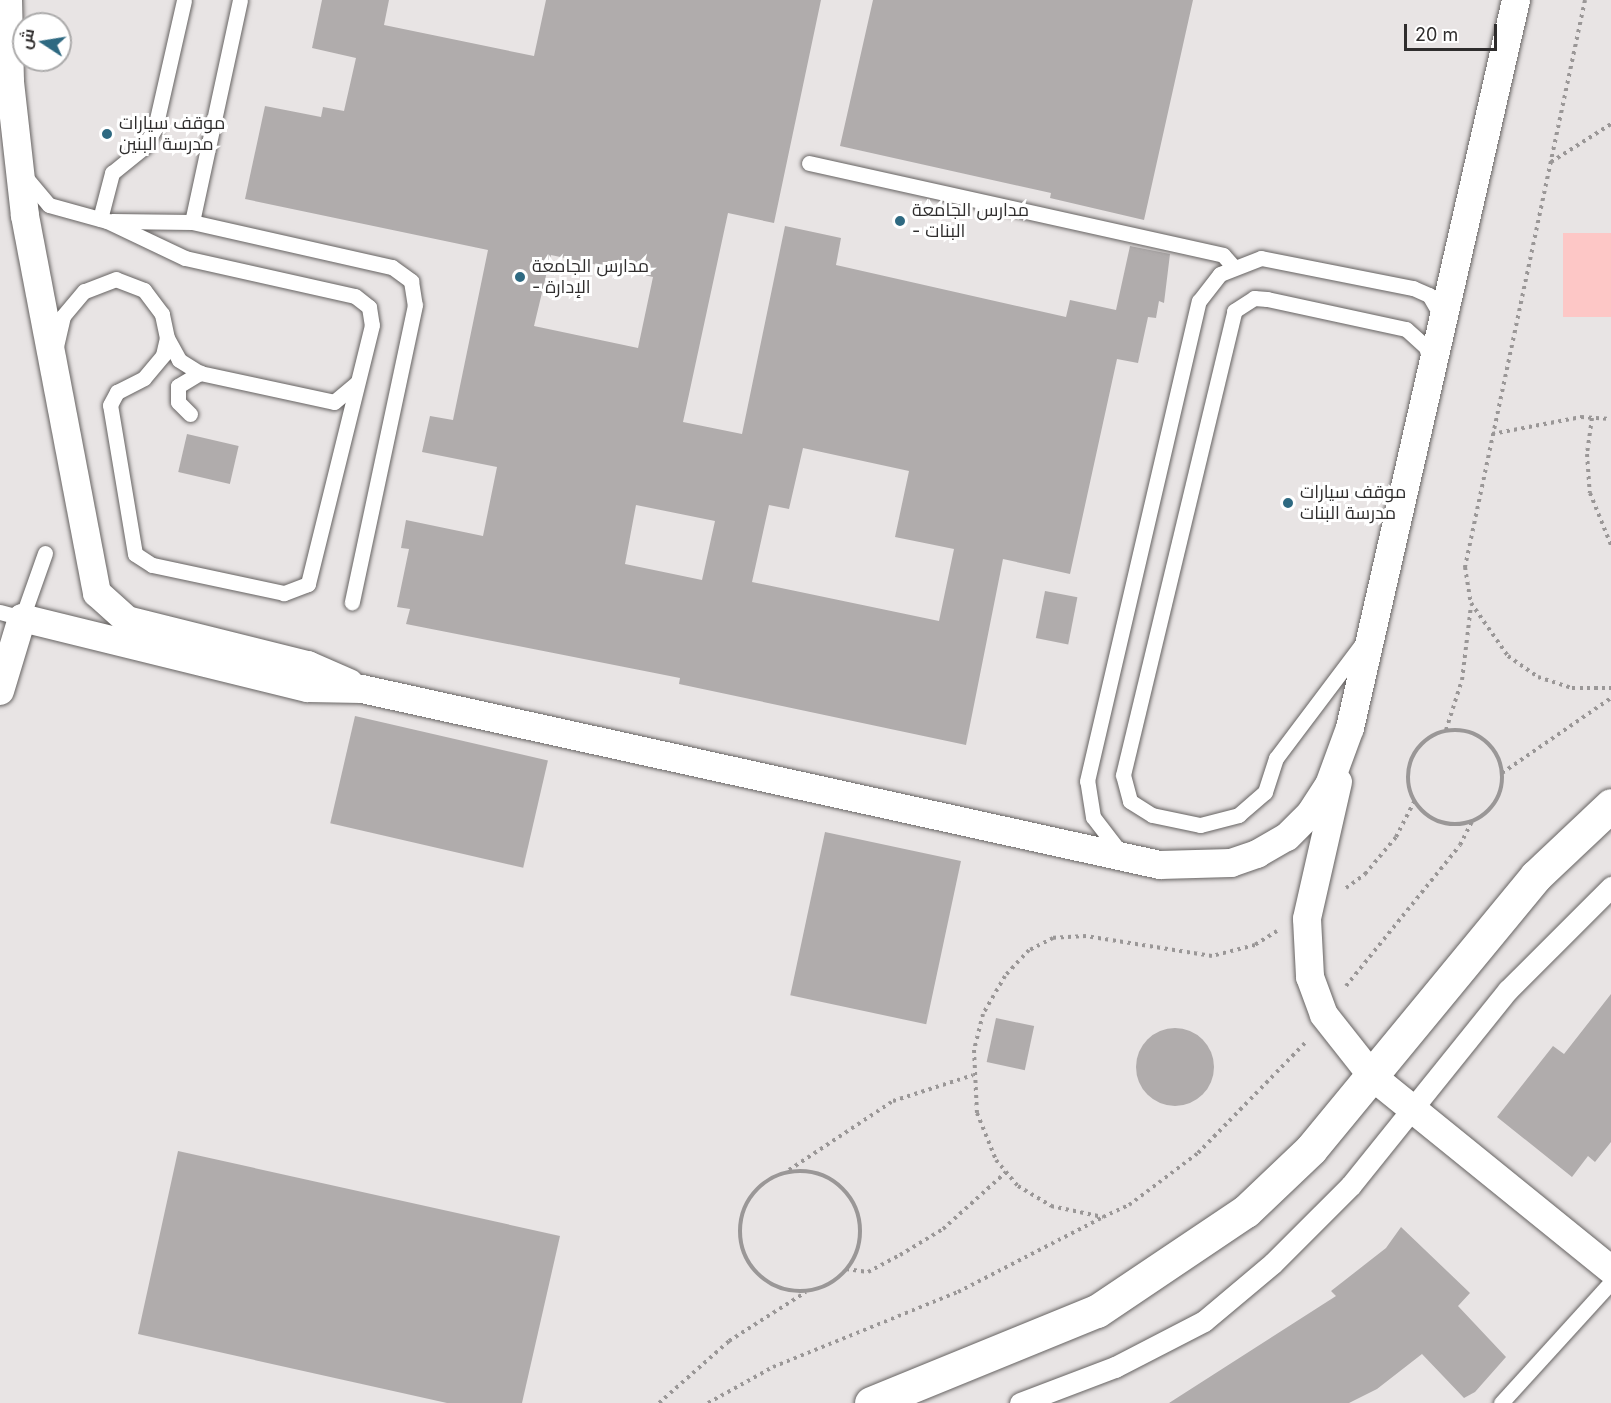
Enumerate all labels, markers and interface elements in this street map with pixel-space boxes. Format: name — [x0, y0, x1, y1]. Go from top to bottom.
north arrow — [12, 12, 72, 72]
scale bar — [1407, 12, 1500, 50]
text: 20 m — [1415, 24, 1458, 45]
text: ش — [14, 27, 38, 51]
place label: موقف سيارات مدرسة البنين — [119, 113, 225, 156]
marker: موقف سيارات مدرسة البنين — [100, 127, 114, 141]
place label: مدارس الجامعة - البنات — [912, 200, 1029, 242]
marker: مدارس الجامعة - البنات — [893, 214, 907, 228]
place label: مدارس الجامعة - الإدارة — [532, 256, 649, 298]
marker: مدارس الجامعة - الإدارة — [513, 270, 527, 284]
place label: موقف سيارات مدرسة البنات — [1300, 482, 1406, 524]
marker: موقف سيارات مدرسة البنات — [1281, 496, 1295, 510]

